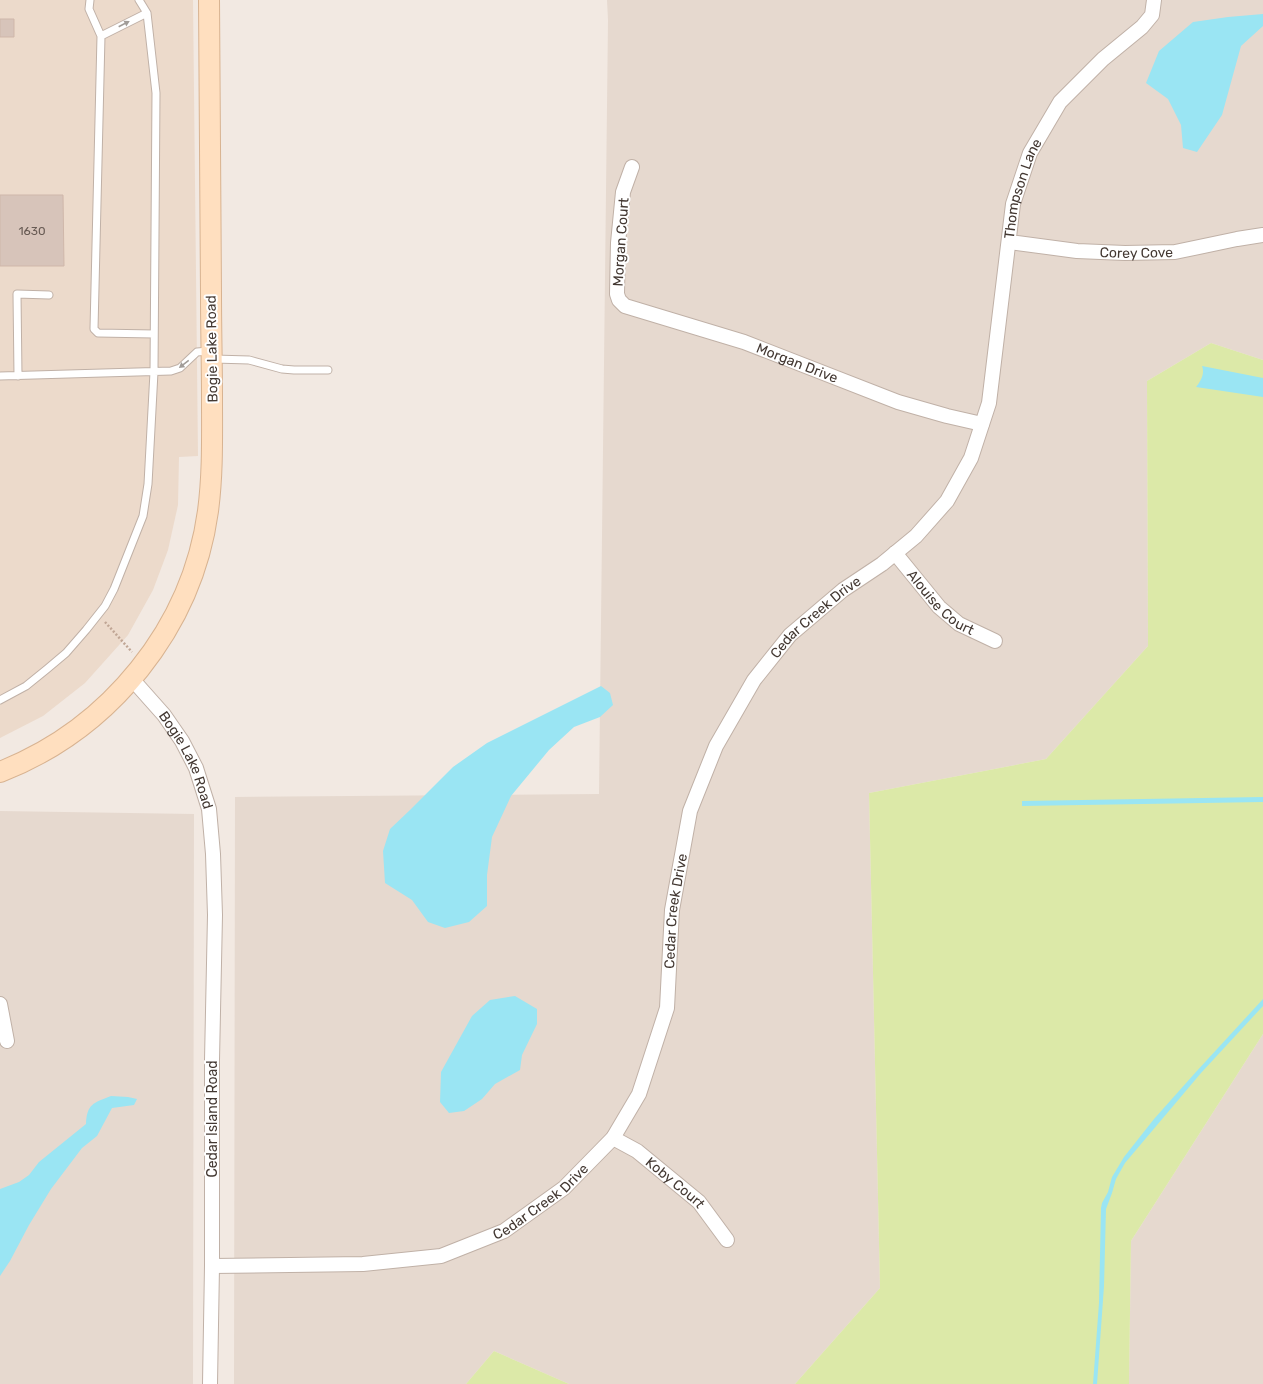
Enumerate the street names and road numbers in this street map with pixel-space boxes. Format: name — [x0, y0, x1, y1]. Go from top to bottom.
street label: Thompson Lane — [1000, 135, 1045, 240]
street label: Morgan Court — [609, 197, 633, 287]
street label: Corey Cove — [1099, 243, 1173, 262]
street label: Bogie Lake Road — [203, 295, 221, 403]
street label: Morgan Drive — [754, 339, 840, 386]
street label: Alouise Court — [904, 566, 978, 639]
street label: Cedar Creek Drive — [766, 572, 864, 662]
street label: Bogie Lake Road — [155, 708, 217, 811]
street label: Cedar Creek Drive — [661, 852, 691, 969]
street label: Cedar Island Road — [204, 1060, 221, 1178]
street label: Koby Court — [642, 1153, 709, 1212]
street label: Cedar Creek Drive — [490, 1160, 592, 1243]

